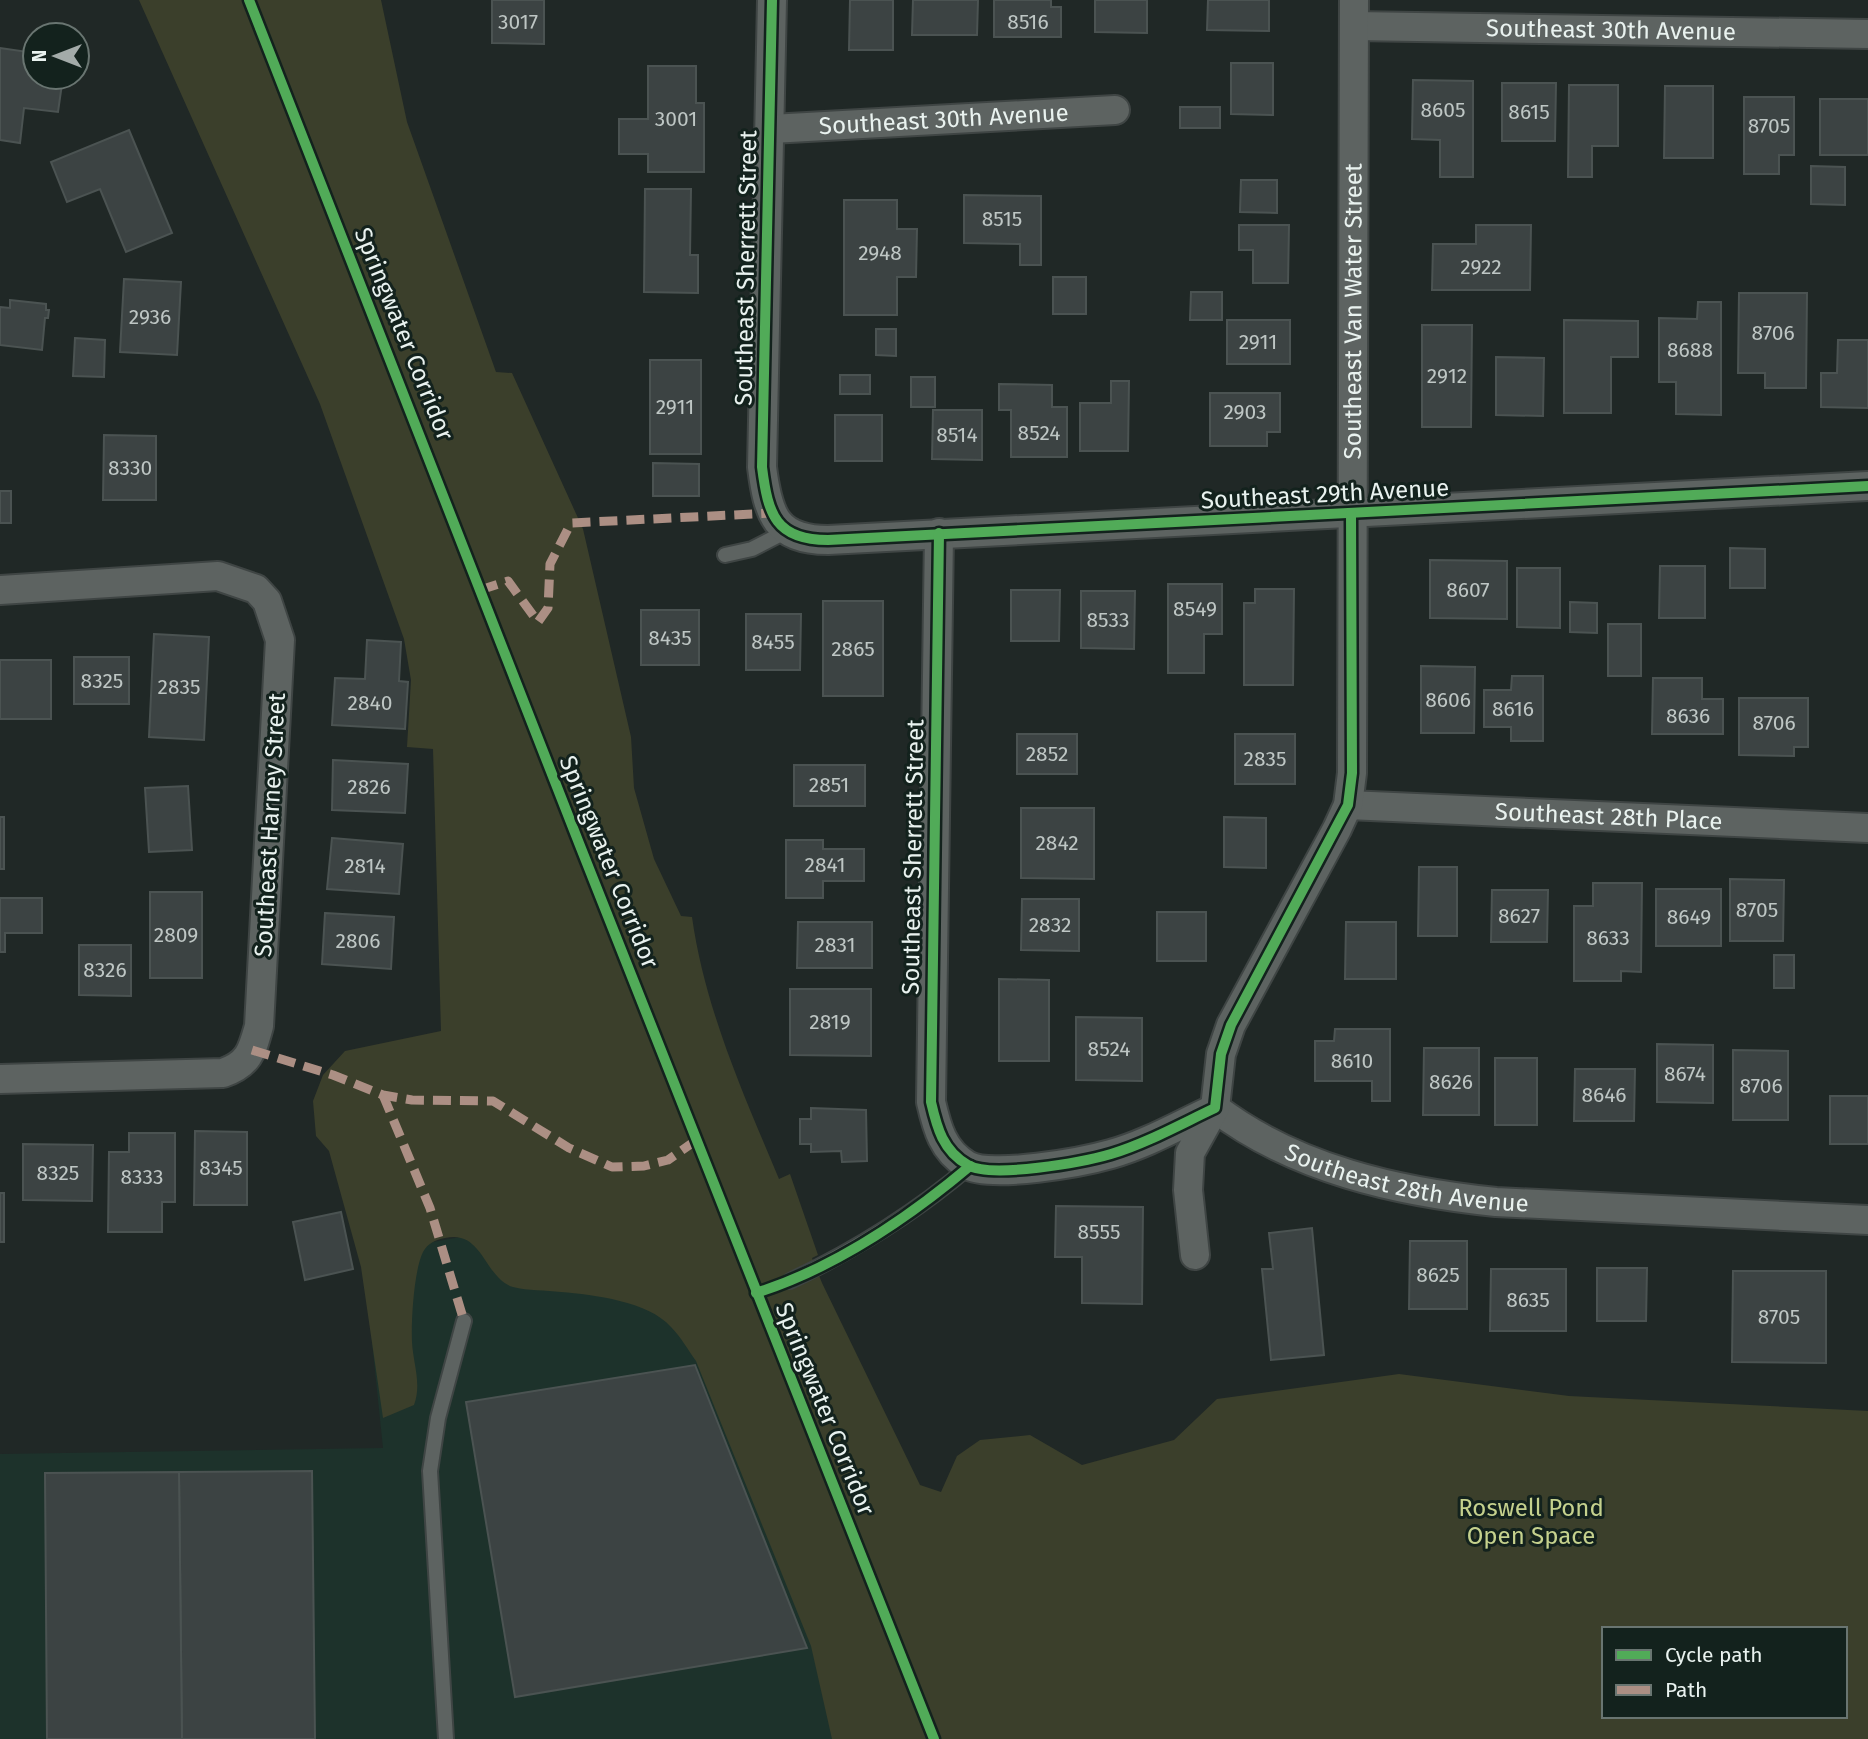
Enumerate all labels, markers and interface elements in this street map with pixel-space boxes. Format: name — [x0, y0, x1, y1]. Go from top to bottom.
house number: 3017 — [498, 9, 538, 35]
house number: 8516 — [1007, 9, 1049, 35]
street label: Southeast 30th Avenue — [1486, 14, 1736, 46]
north arrow — [21, 21, 91, 91]
text: N — [28, 50, 51, 62]
house number: 8605 — [1420, 97, 1466, 123]
street label: Southeast 30th Avenue — [818, 99, 1069, 140]
house number: 8615 — [1508, 99, 1550, 125]
house number: 3001 — [655, 106, 697, 132]
house number: 8705 — [1748, 113, 1790, 139]
street label: Southeast Sherrett Street — [730, 130, 762, 406]
street label: Southeast Van Water Street — [1339, 163, 1368, 459]
house number: 8515 — [982, 206, 1022, 232]
street label: Springwater Corridor — [349, 224, 460, 445]
house number: 2948 — [858, 240, 902, 266]
house number: 2922 — [1460, 254, 1502, 280]
house number: 2936 — [129, 304, 171, 330]
house number: 8706 — [1751, 320, 1795, 346]
house number: 2911 — [1239, 329, 1277, 355]
house number: 8688 — [1667, 337, 1713, 363]
house number: 2912 — [1427, 363, 1467, 389]
house number: 2911 — [656, 394, 694, 420]
house number: 2903 — [1223, 399, 1267, 425]
house number: 8524 — [1018, 420, 1060, 446]
house number: 8514 — [936, 422, 978, 448]
house number: 8330 — [108, 455, 152, 481]
street label: Southeast 29th Avenue — [1200, 474, 1450, 514]
house number: 8607 — [1446, 577, 1490, 603]
house number: 8549 — [1173, 596, 1217, 622]
house number: 8533 — [1087, 607, 1129, 633]
house number: 8435 — [648, 625, 692, 651]
house number: 8455 — [751, 629, 795, 655]
house number: 2865 — [831, 636, 875, 662]
house number: 8325 — [81, 668, 123, 694]
house number: 2835 — [158, 674, 200, 700]
house number: 8606 — [1425, 687, 1471, 713]
house number: 2840 — [348, 690, 392, 716]
street label: Southeast Harney Street — [249, 692, 291, 958]
house number: 8616 — [1492, 696, 1534, 722]
house number: 8636 — [1666, 703, 1710, 729]
house number: 8706 — [1752, 710, 1796, 736]
street label: Southeast Sherrett Street — [897, 719, 929, 995]
house number: 2852 — [1026, 741, 1068, 767]
house number: 2835 — [1244, 746, 1286, 772]
street label: Springwater Corridor — [554, 752, 665, 973]
house number: 2851 — [809, 772, 849, 798]
house number: 2826 — [347, 774, 391, 800]
street label: Southeast 28th Place — [1494, 798, 1723, 836]
house number: 2842 — [1035, 830, 1079, 856]
house number: 2841 — [804, 852, 846, 878]
house number: 2814 — [344, 853, 386, 879]
house number: 8705 — [1736, 897, 1778, 923]
house number: 8627 — [1498, 903, 1540, 929]
house number: 8649 — [1667, 904, 1711, 930]
house number: 2832 — [1029, 912, 1071, 938]
house number: 2809 — [154, 922, 198, 948]
house number: 8633 — [1586, 925, 1630, 951]
house number: 2806 — [336, 928, 380, 954]
house number: 2831 — [814, 932, 856, 958]
house number: 8326 — [83, 957, 127, 983]
house number: 2819 — [809, 1009, 851, 1035]
house number: 8524 — [1088, 1036, 1130, 1062]
house number: 8610 — [1331, 1048, 1373, 1074]
house number: 8674 — [1664, 1061, 1706, 1087]
house number: 8626 — [1429, 1069, 1473, 1095]
house number: 8706 — [1739, 1073, 1783, 1099]
house number: 8646 — [1581, 1082, 1627, 1108]
street label: Southeast 28th Avenue — [1281, 1138, 1529, 1218]
house number: 8345 — [199, 1155, 243, 1181]
house number: 8325 — [37, 1160, 79, 1186]
house number: 8333 — [120, 1164, 164, 1190]
house number: 8555 — [1078, 1219, 1120, 1245]
house number: 8625 — [1416, 1262, 1460, 1288]
house number: 8635 — [1506, 1287, 1550, 1313]
street label: Springwater Corridor — [770, 1299, 881, 1520]
house number: 8705 — [1758, 1304, 1800, 1330]
park label: Roswell Pond Open Space — [1458, 1494, 1604, 1550]
legend — [1602, 1627, 1847, 1718]
text: Cycle path — [1665, 1642, 1763, 1668]
text: Path — [1665, 1677, 1707, 1703]

